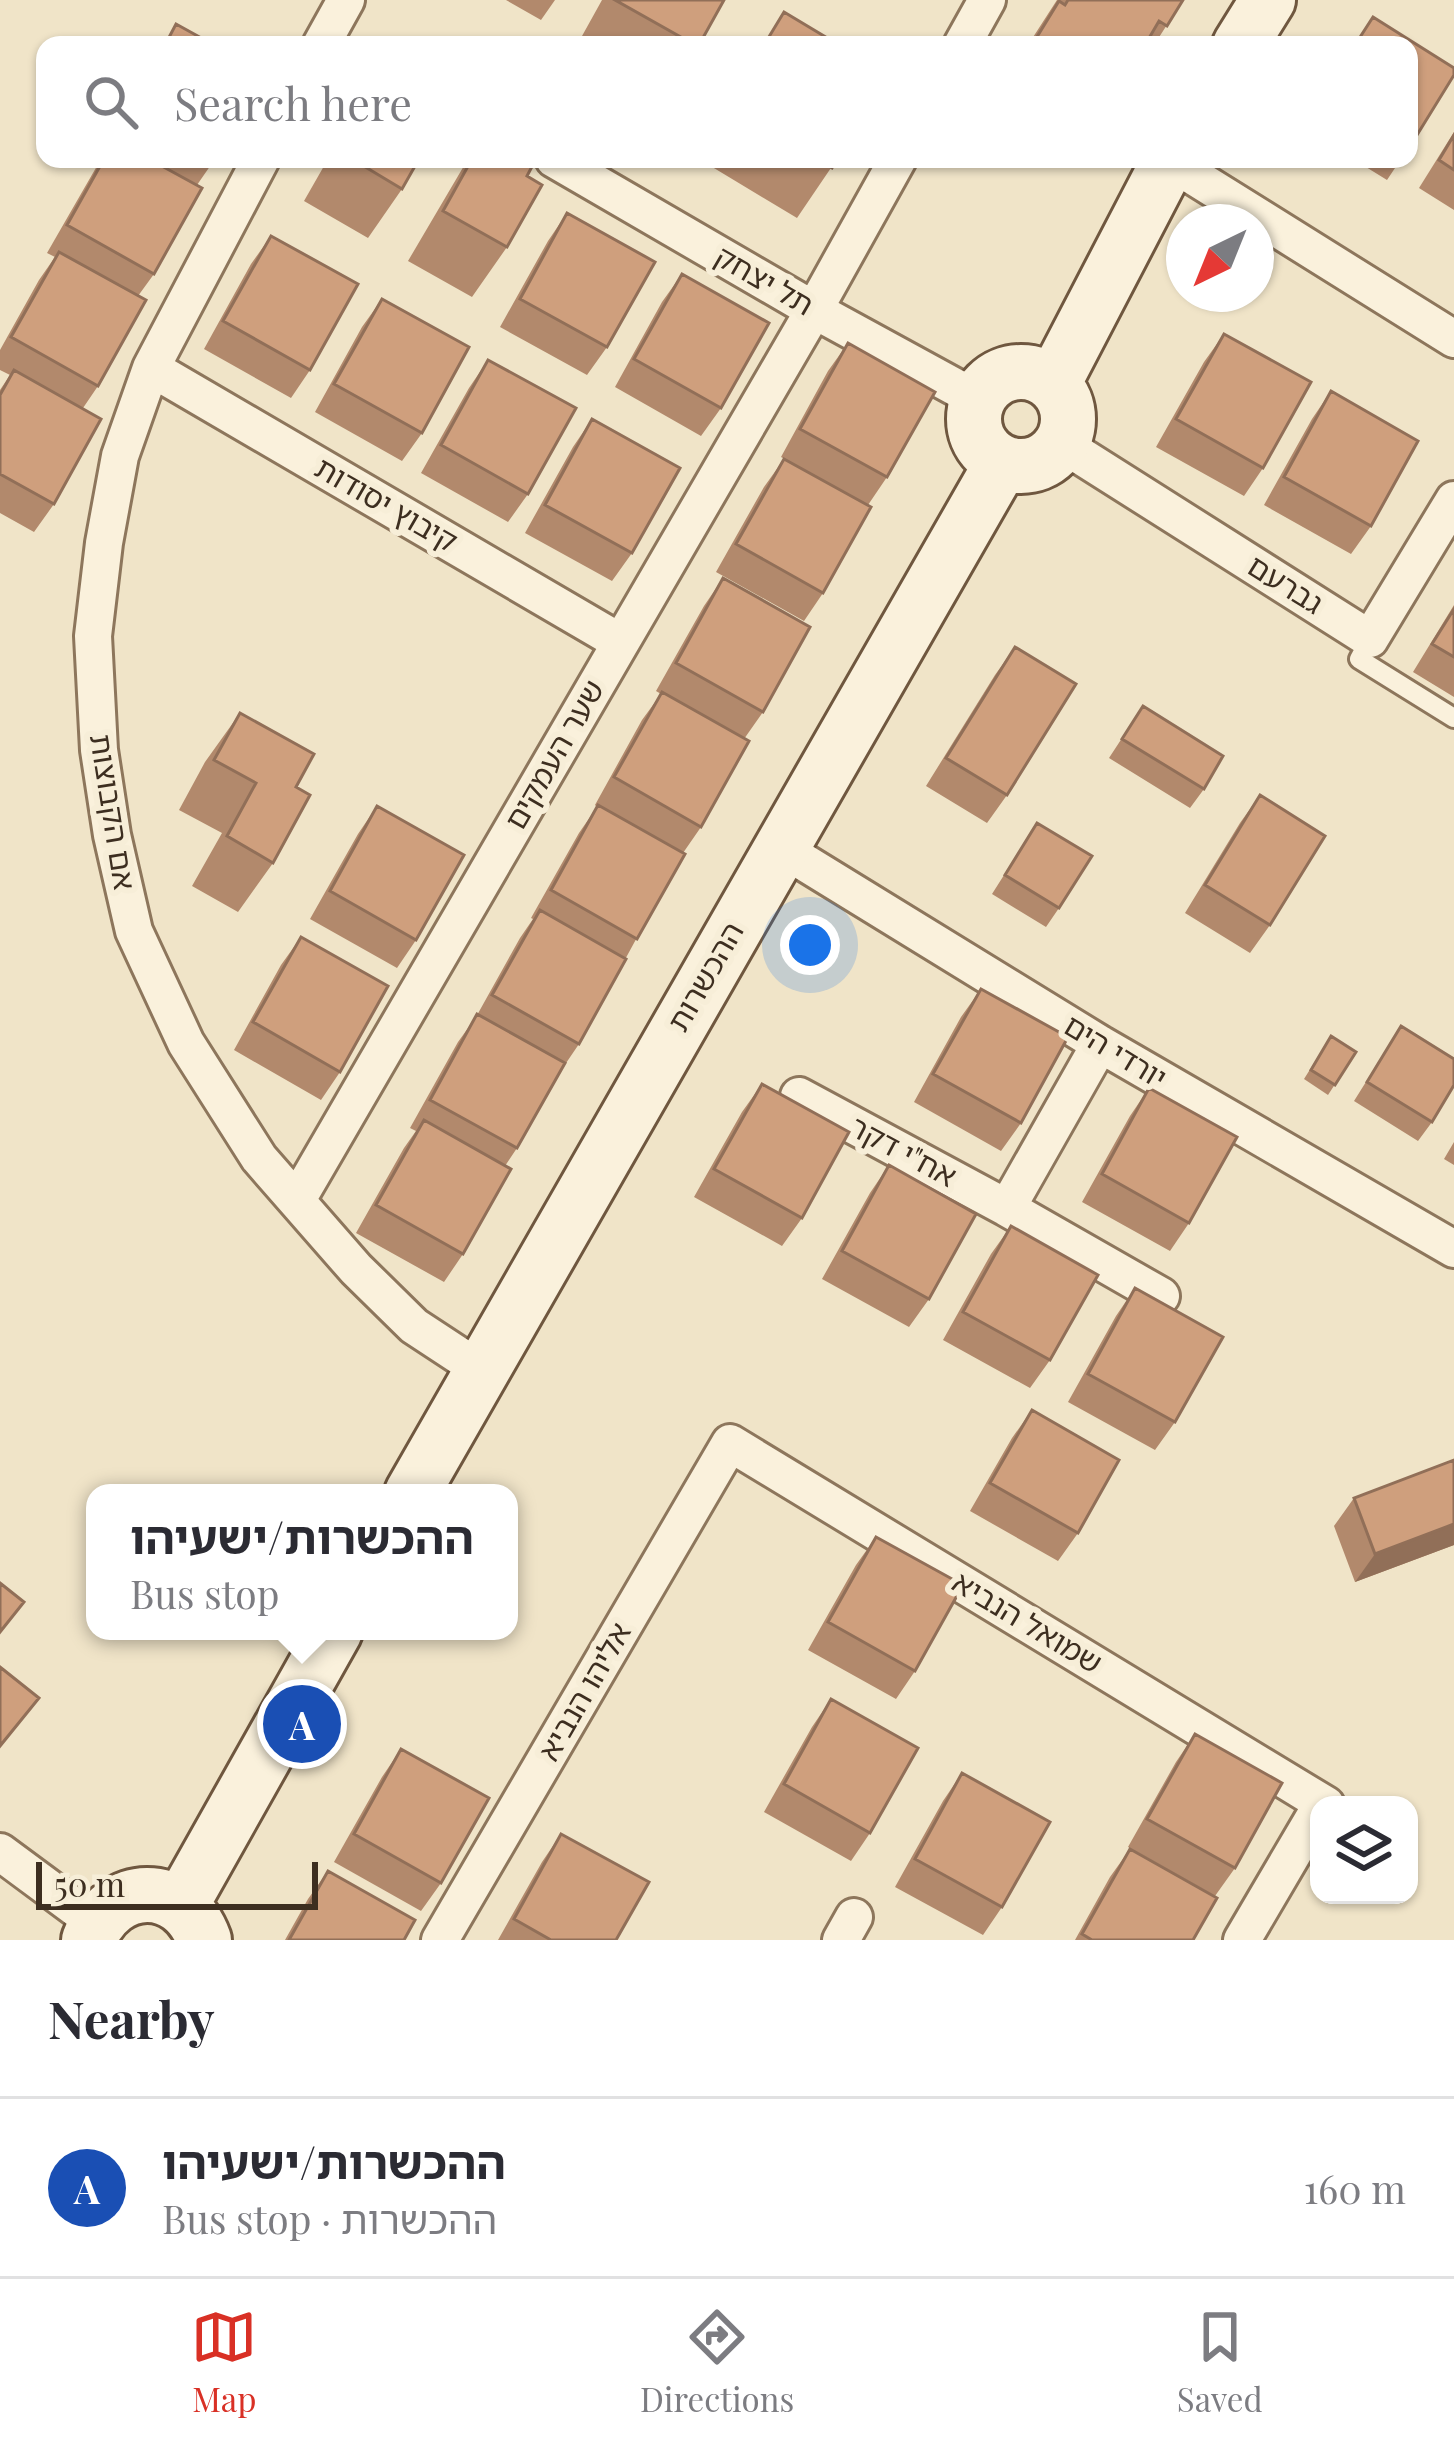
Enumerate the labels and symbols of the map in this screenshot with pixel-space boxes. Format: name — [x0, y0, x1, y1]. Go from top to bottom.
north arrow — [1166, 204, 1274, 312]
street label: תל יצחק — [708, 235, 822, 324]
street label: קיבוץ יסודות — [309, 446, 465, 560]
street label: גברעם — [1241, 545, 1331, 622]
street label: שער העמקים — [494, 672, 612, 836]
street label: אם הקבוצות — [82, 731, 146, 892]
street label: ההכשרות — [657, 914, 752, 1038]
your location — [780, 915, 840, 975]
street label: יורדי הים — [1057, 1004, 1175, 1097]
street label: אח"י דקר — [844, 1106, 964, 1195]
street label: שמואל הנביא — [946, 1561, 1110, 1682]
street label: אליהו הנביא — [528, 1615, 639, 1767]
pin: A — [263, 1679, 341, 1769]
scale bar — [36, 1856, 318, 1909]

